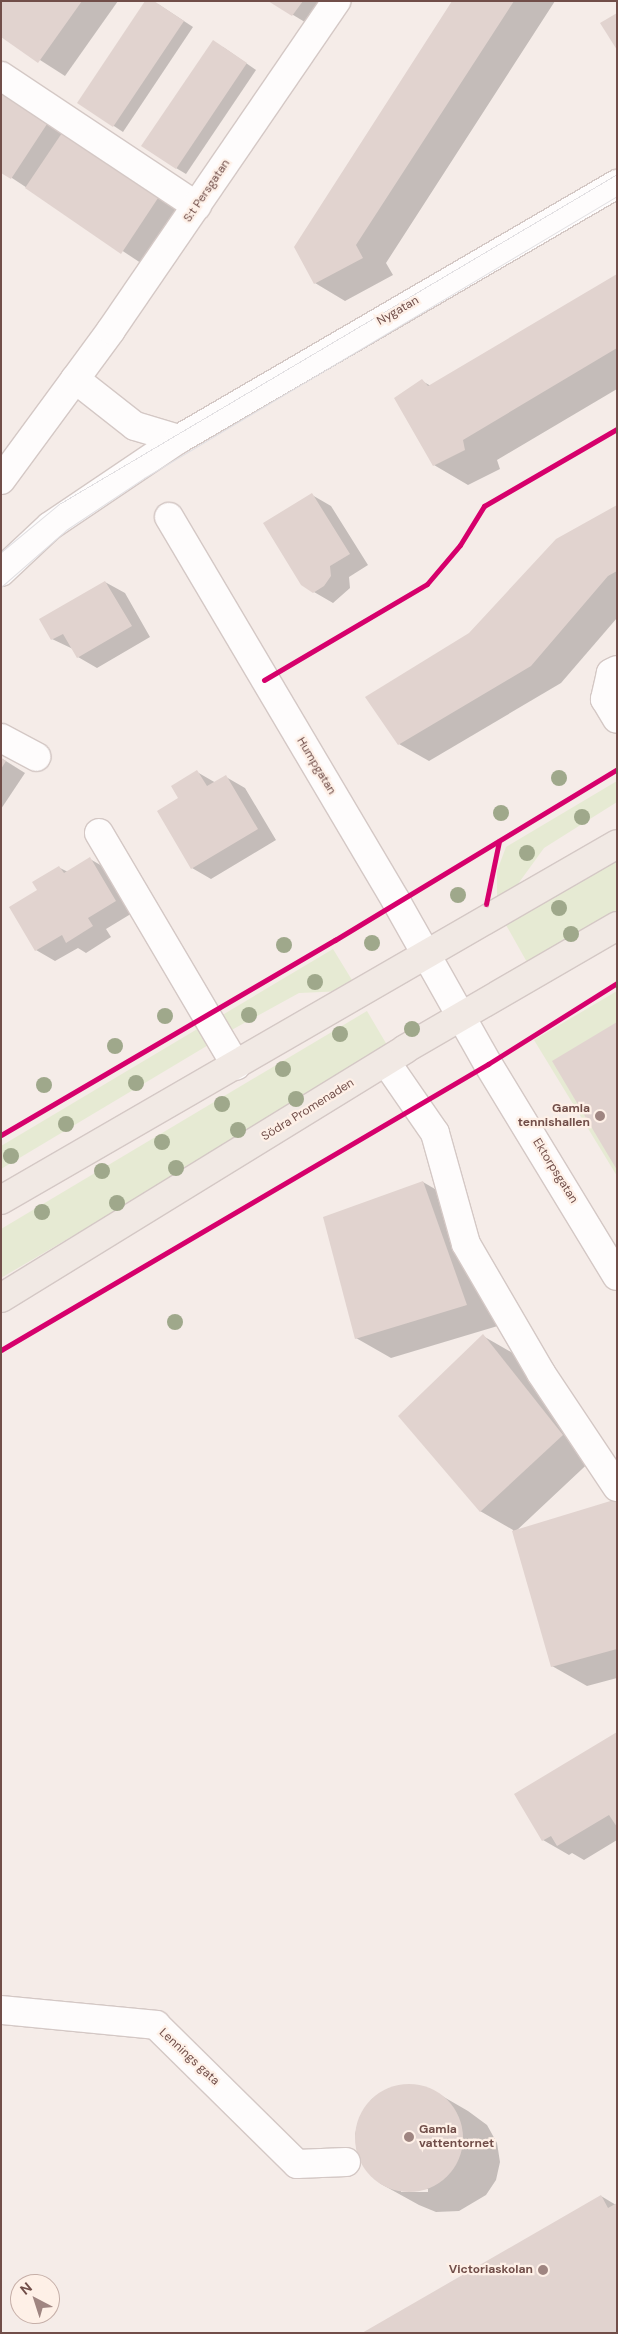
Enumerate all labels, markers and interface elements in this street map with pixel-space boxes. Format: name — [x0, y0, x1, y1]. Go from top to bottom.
street label: S:t Persgatan — [181, 157, 233, 225]
street label: Nygatan — [375, 293, 421, 329]
street label: Humpgatan — [293, 735, 339, 797]
street label: Södra Promenaden — [259, 1076, 357, 1144]
place label: Gamla tennishallen — [518, 1102, 590, 1130]
marker: Gamla tennishallen — [594, 1110, 606, 1122]
street label: Ektorpsgatan — [529, 1136, 581, 1206]
street label: Lennings gata — [156, 2026, 222, 2088]
place label: Gamla vattentornet — [419, 2123, 494, 2151]
marker: Gamla vattentornet — [403, 2131, 415, 2143]
place label: Victoriaskolan — [449, 2263, 533, 2277]
marker: Victoriaskolan — [537, 2264, 549, 2276]
north arrow — [10, 2274, 60, 2324]
text: N — [16, 2278, 36, 2298]

